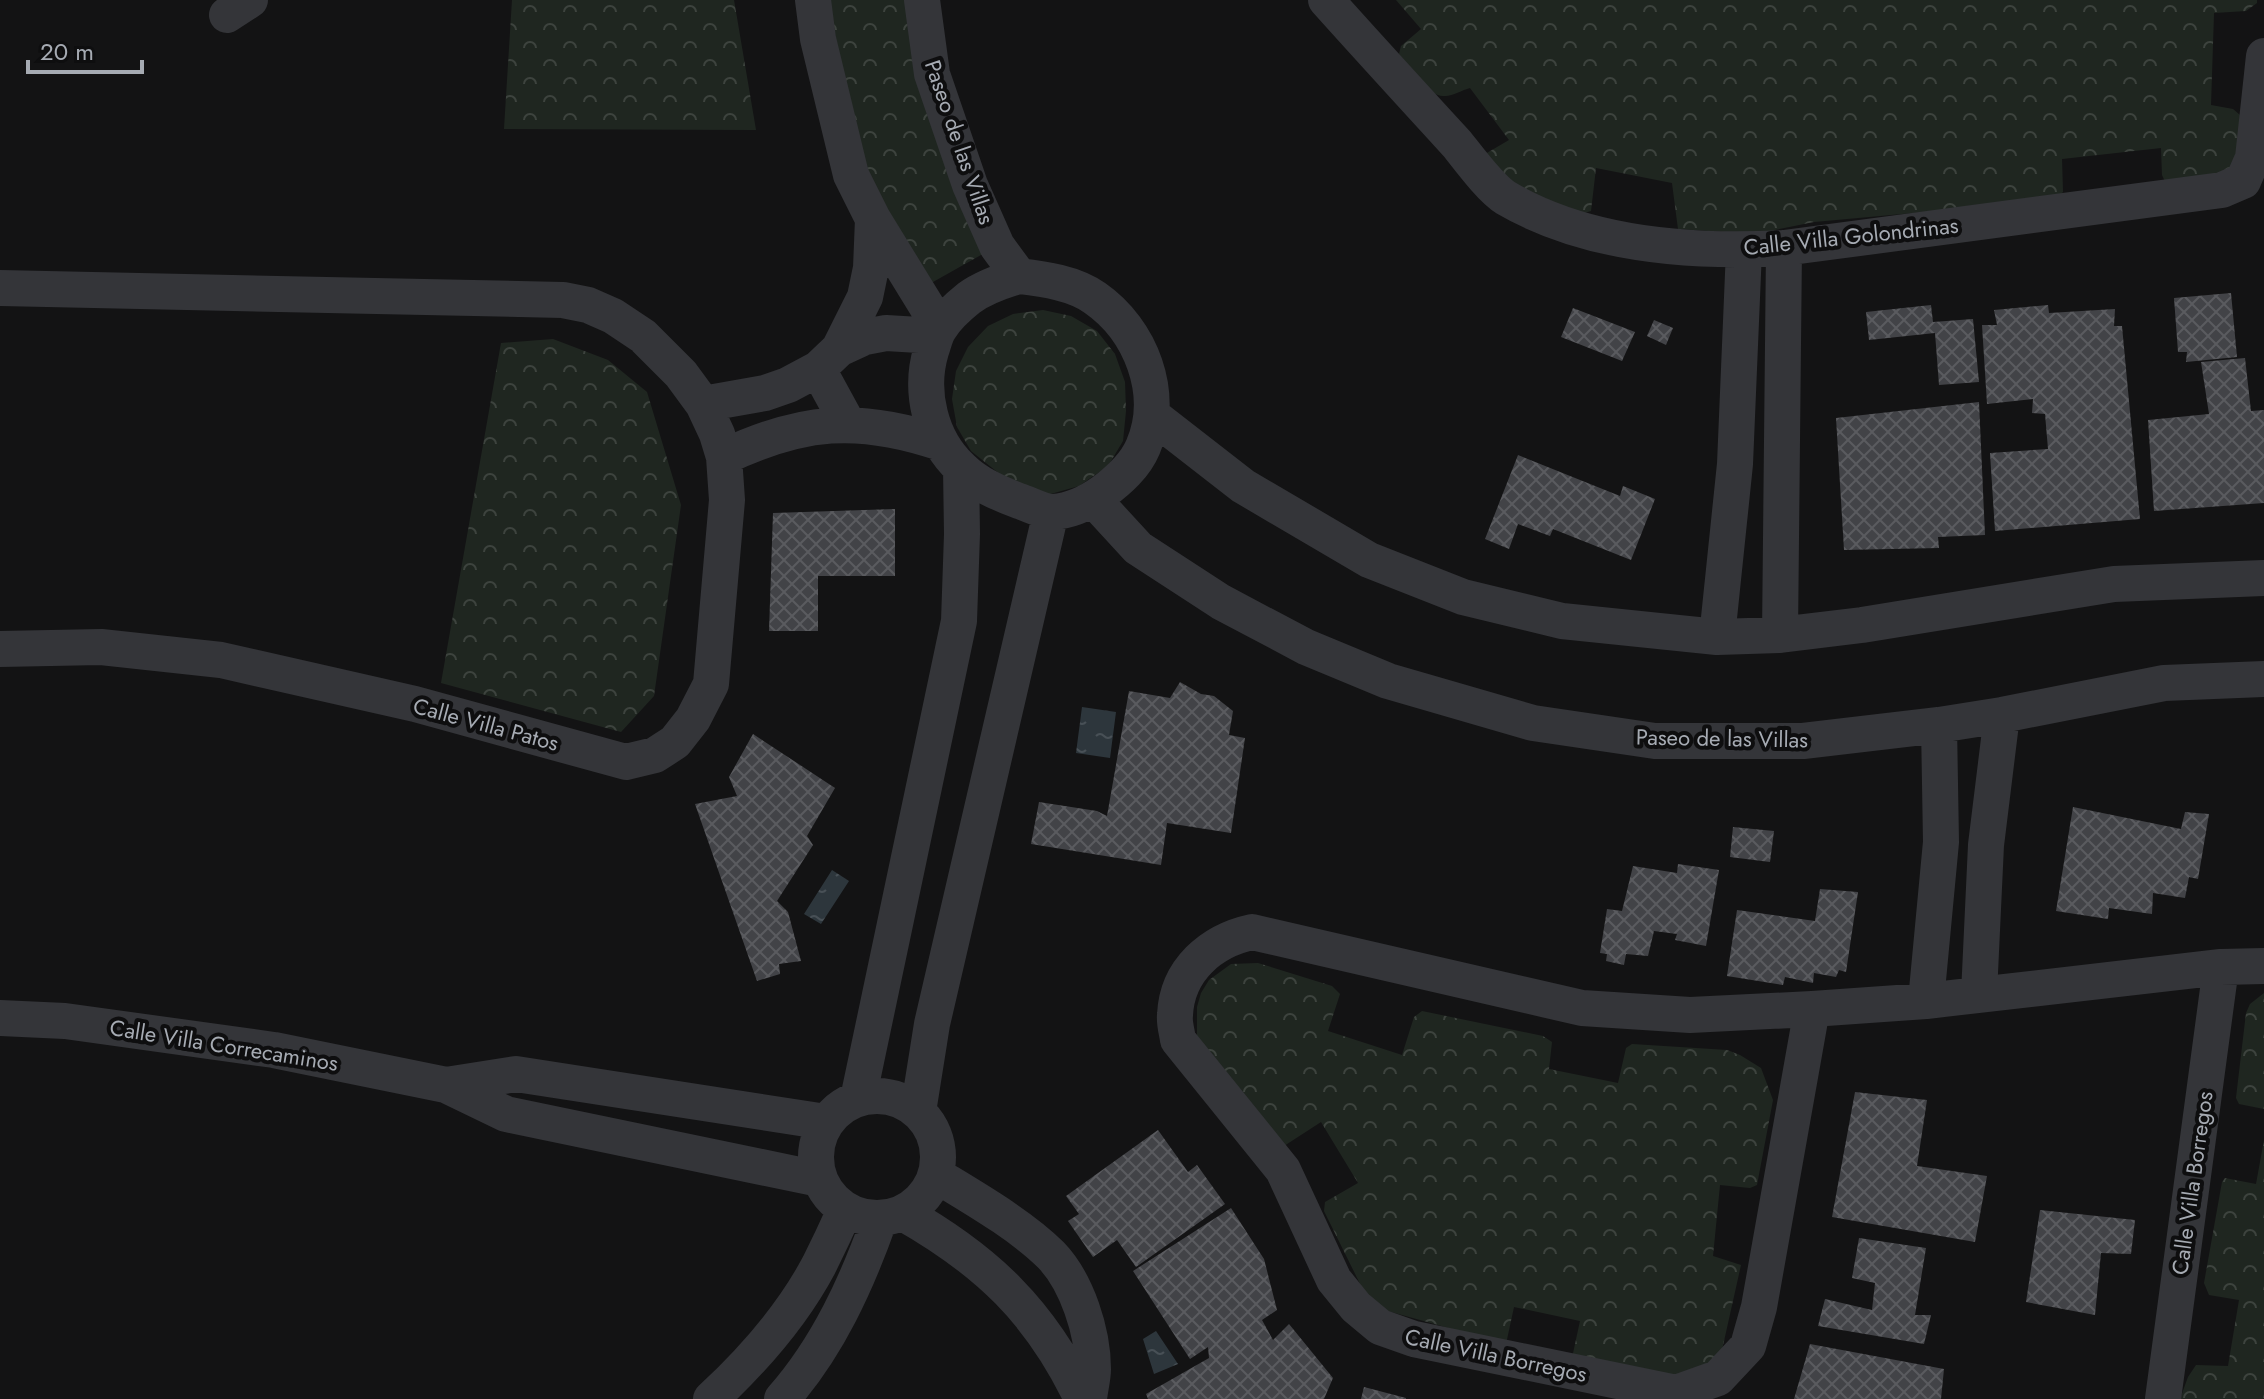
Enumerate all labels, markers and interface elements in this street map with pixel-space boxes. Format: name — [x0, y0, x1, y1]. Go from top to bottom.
scale bar — [28, 24, 142, 74]
text: 20 m — [40, 34, 94, 69]
street label: Paseo de las Villas — [917, 55, 1003, 229]
street label: Calle Villa Golondrinas — [1742, 209, 1960, 263]
street label: Calle Villa Patos — [410, 689, 562, 759]
street label: Paseo de las Villas — [1636, 720, 1808, 756]
street label: Calle Villa Correcaminos — [108, 1011, 341, 1079]
street label: Calle Villa Borregos — [2163, 1089, 2221, 1277]
street label: Calle Villa Borregos — [1402, 1320, 1590, 1390]

